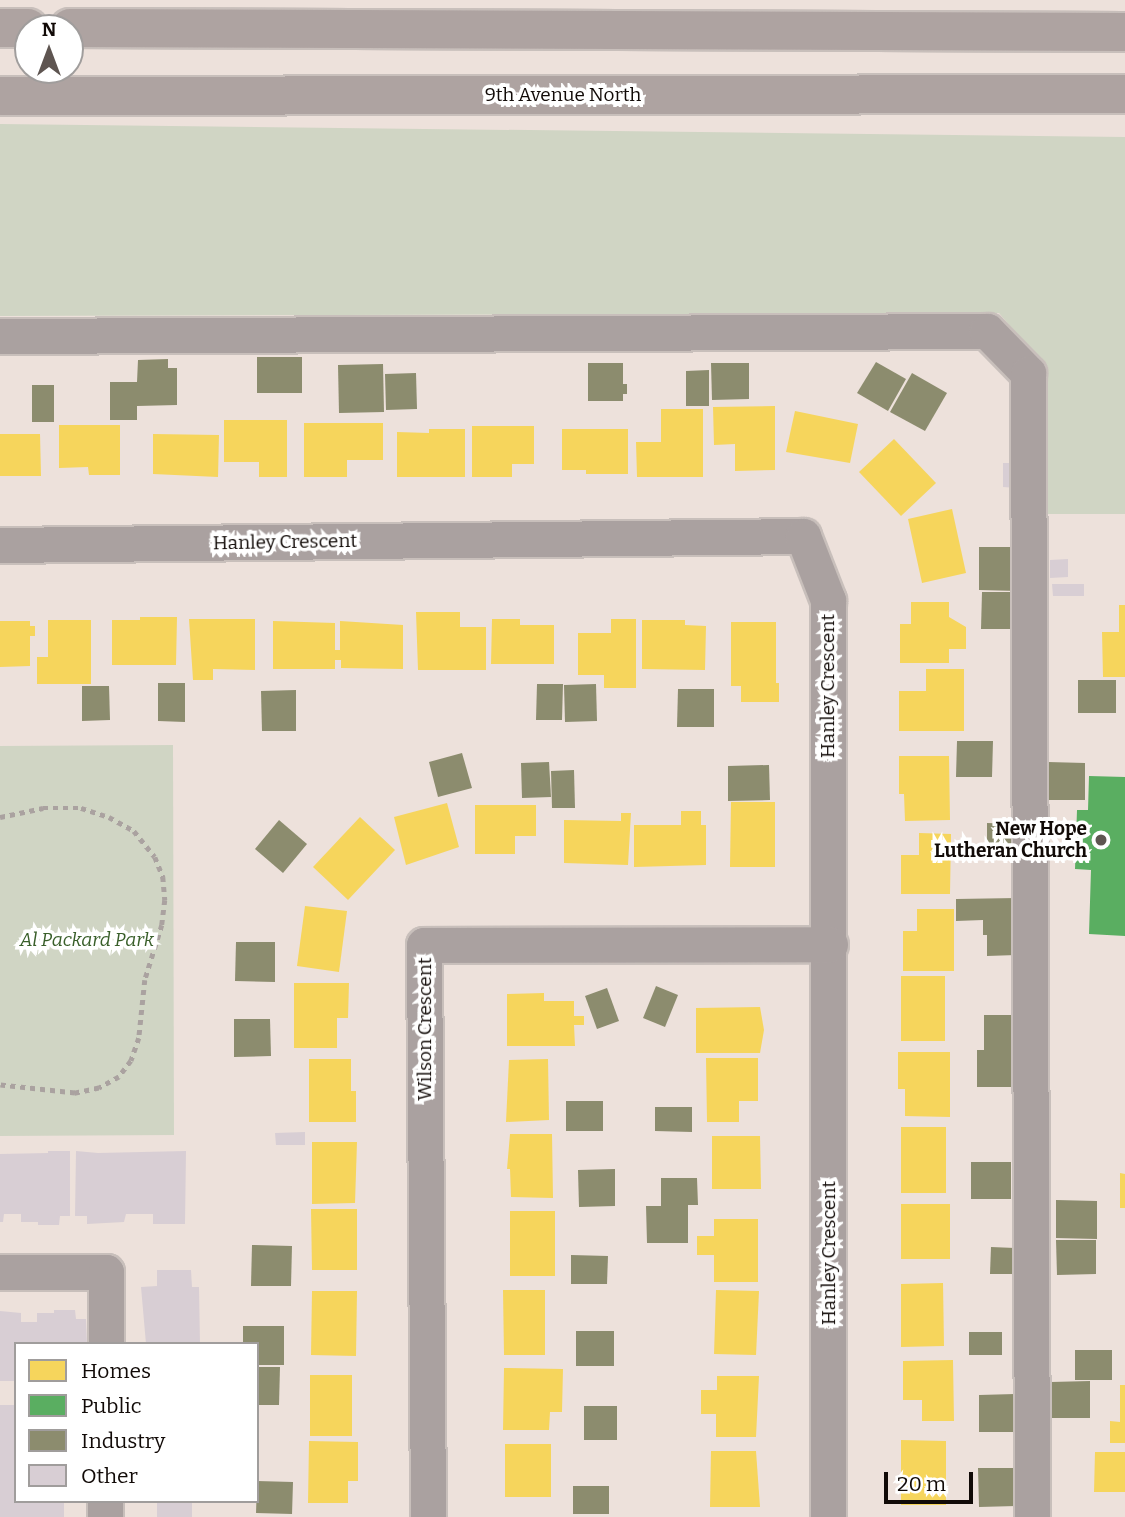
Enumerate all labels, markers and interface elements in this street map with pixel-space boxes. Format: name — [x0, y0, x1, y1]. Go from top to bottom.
north arrow — [14, 14, 84, 84]
text: N — [42, 18, 56, 41]
street label: 9th Avenue North — [485, 84, 641, 106]
street label: Hanley Crescent — [213, 529, 357, 555]
street label: Hanley Crescent — [817, 614, 839, 758]
place label: New Hope Lutheran Church — [934, 818, 1087, 862]
marker: New Hope Lutheran Church — [1093, 832, 1109, 848]
park label: Al Packard Park — [20, 929, 154, 951]
street label: Wilson Crescent — [414, 957, 436, 1101]
street label: Hanley Crescent — [818, 1181, 840, 1325]
legend — [14, 1342, 259, 1503]
text: Homes — [81, 1358, 151, 1384]
text: Public — [81, 1393, 142, 1419]
text: Industry — [81, 1428, 165, 1454]
scale bar — [887, 1458, 976, 1502]
text: Other — [81, 1463, 138, 1489]
text: 20 m — [897, 1471, 946, 1497]

